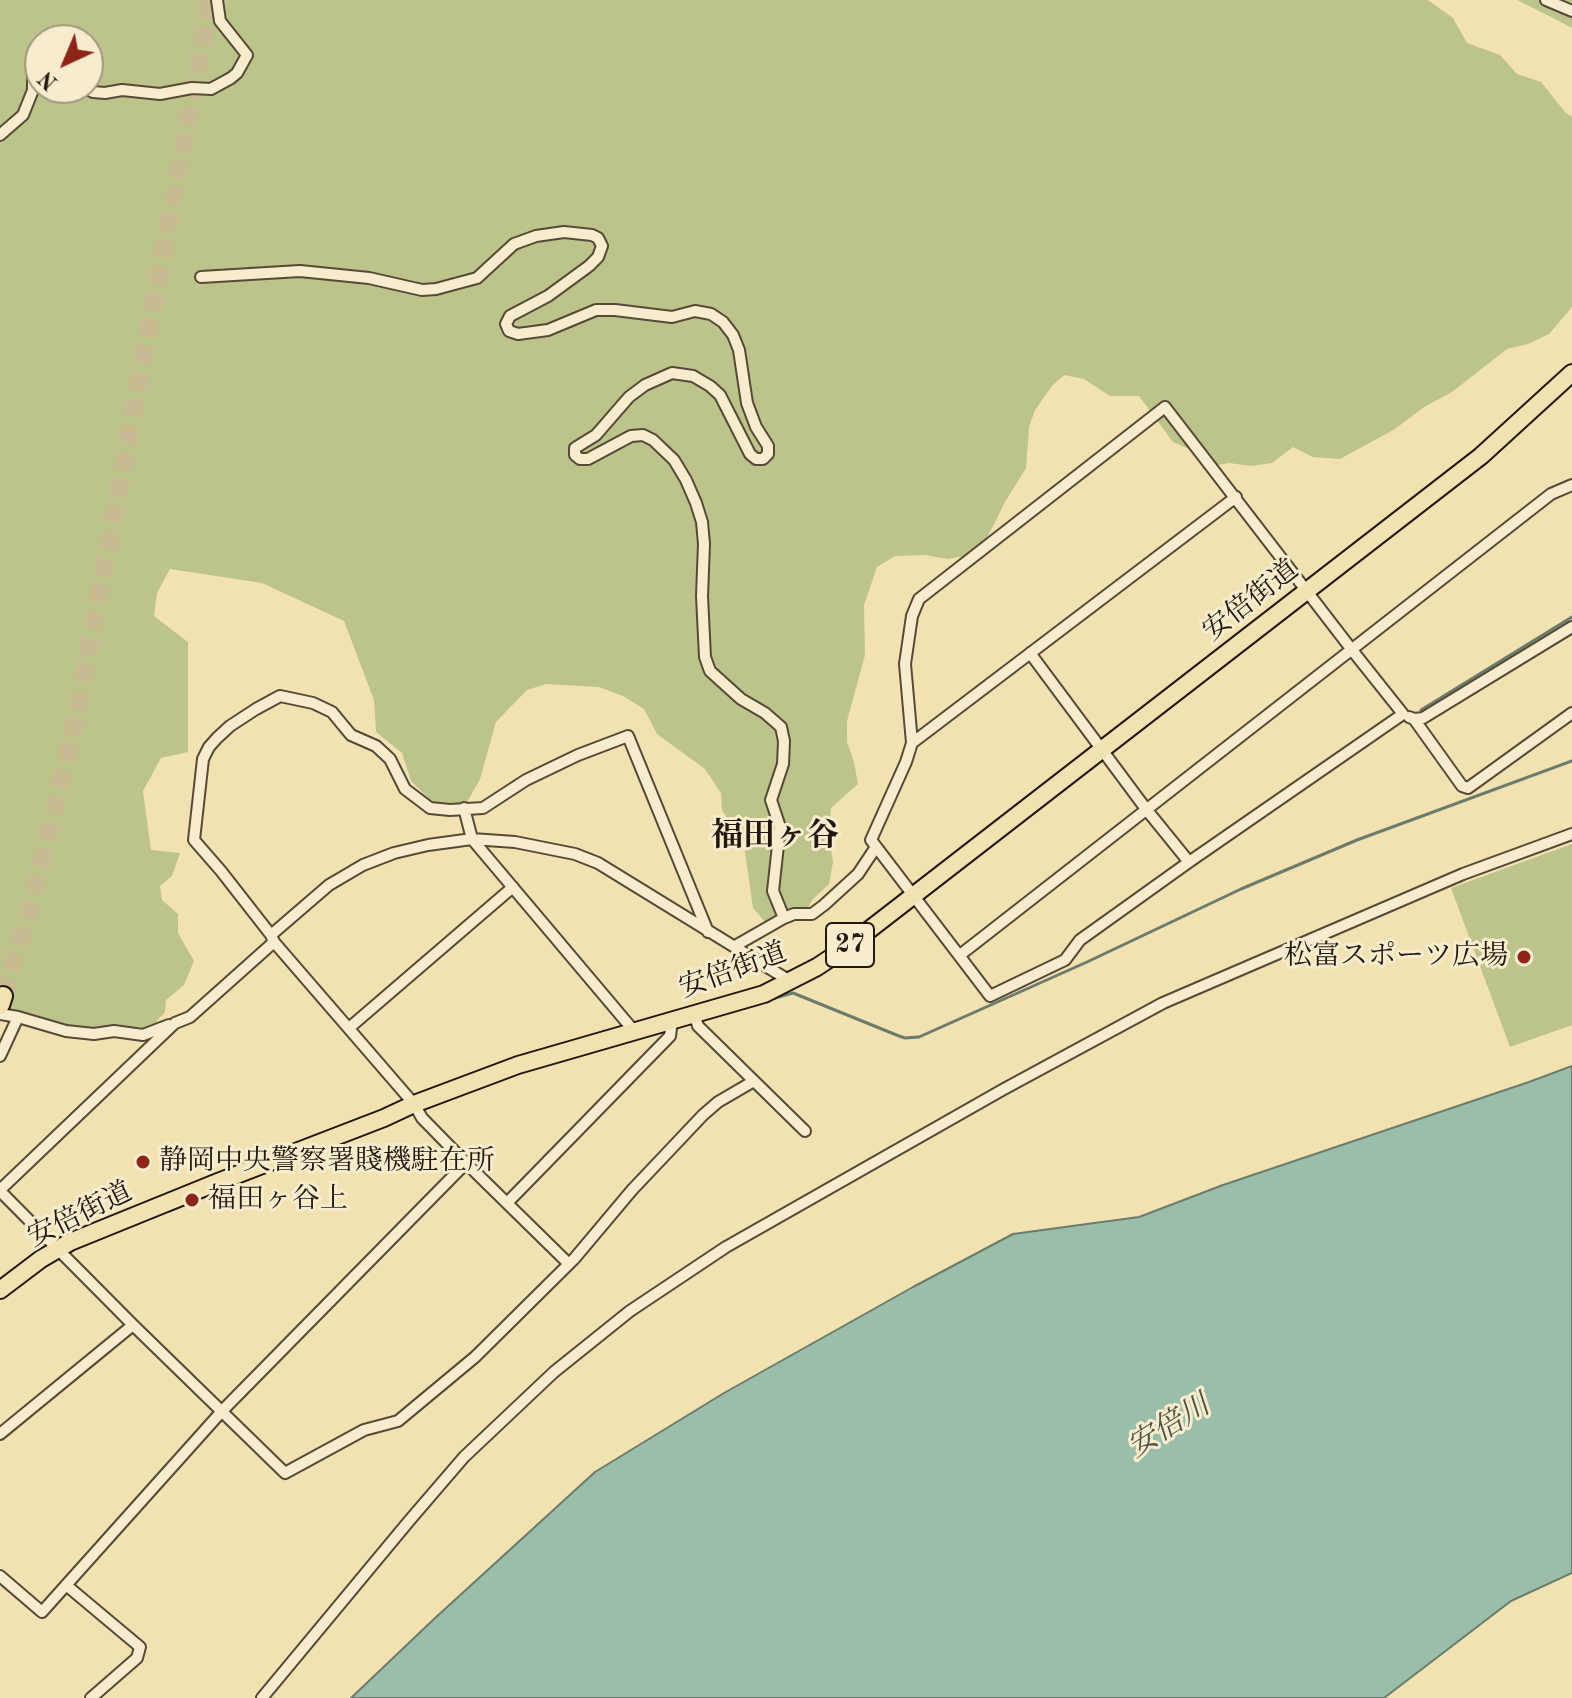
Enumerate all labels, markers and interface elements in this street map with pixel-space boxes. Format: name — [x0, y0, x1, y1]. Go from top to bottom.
north arrow — [24, 24, 104, 104]
text: N — [35, 66, 62, 94]
street label: 安倍街道 — [1197, 553, 1305, 649]
district label: 福田ヶ谷 — [711, 818, 839, 856]
road number: 27 — [826, 923, 874, 967]
street label: 安倍街道 — [675, 936, 791, 1006]
place label: 松富スポーツ広場 — [1284, 940, 1508, 974]
marker: 松富スポーツ広場 — [1515, 948, 1533, 966]
place label: 静岡中央警察署賤機駐在所 — [159, 1145, 495, 1179]
marker: 静岡中央警察署賤機駐在所 — [134, 1153, 152, 1171]
street label: 安倍街道 — [22, 1175, 138, 1255]
place label: 福田ヶ谷上 — [208, 1183, 348, 1217]
marker: 福田ヶ谷上 — [183, 1191, 201, 1209]
water label: 安倍川 — [1121, 1388, 1217, 1466]

